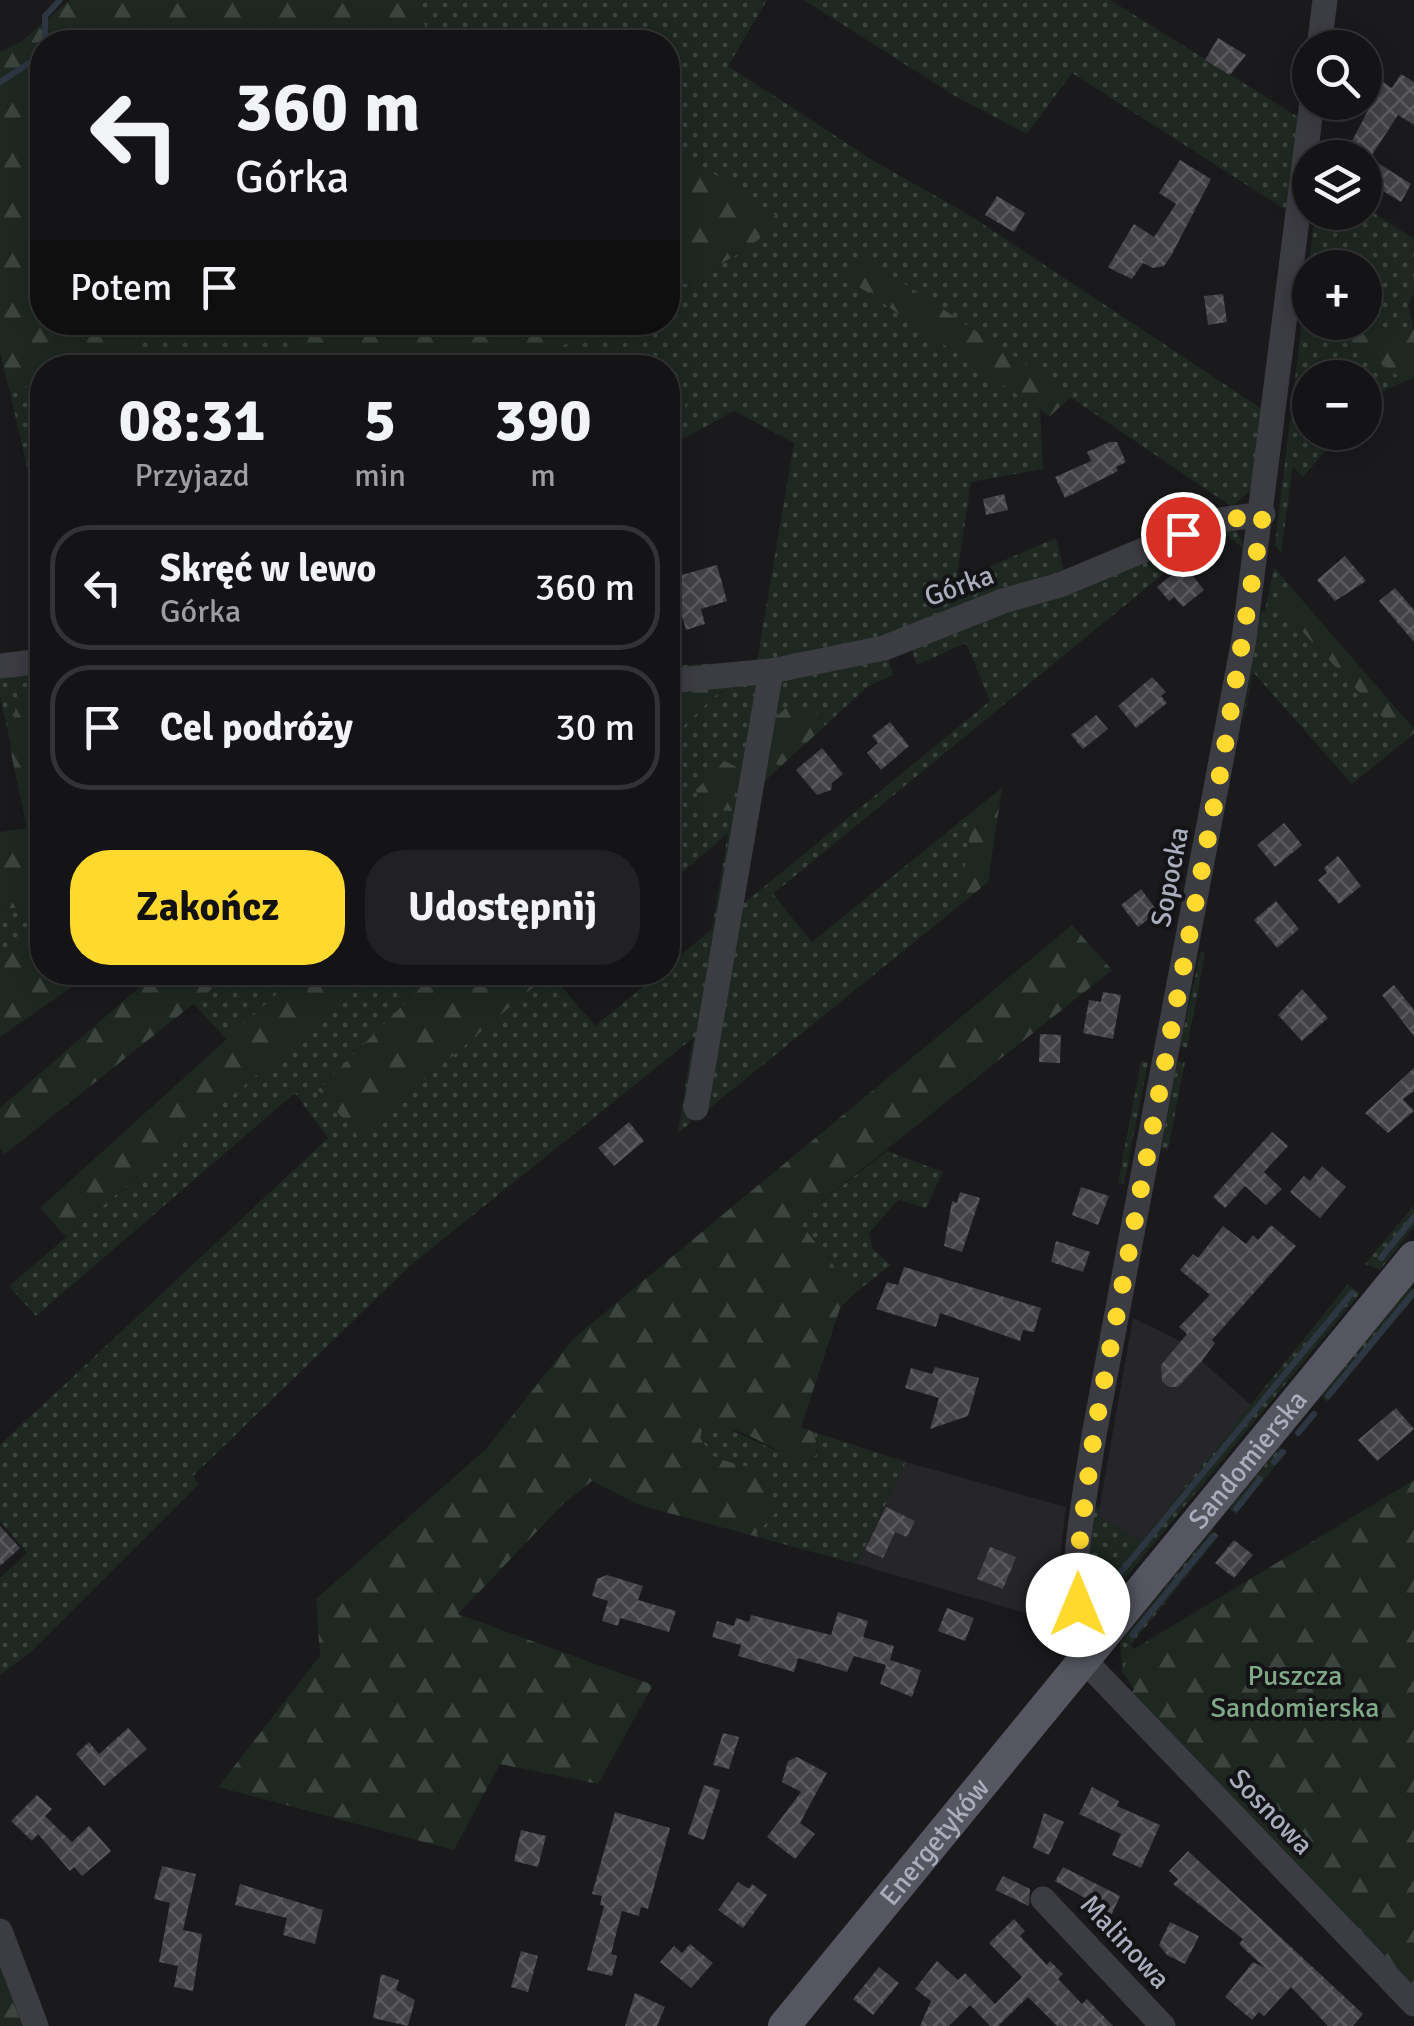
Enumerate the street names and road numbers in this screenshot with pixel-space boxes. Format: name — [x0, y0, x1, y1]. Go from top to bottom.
street label: Górka — [920, 558, 998, 614]
street label: Sopocka — [1144, 824, 1196, 930]
street label: Sandomierska — [1181, 1384, 1315, 1536]
street label: Sosnowa — [1222, 1762, 1320, 1862]
street label: Energetyków — [873, 1771, 997, 1913]
street label: Malinowa — [1073, 1888, 1177, 1996]

